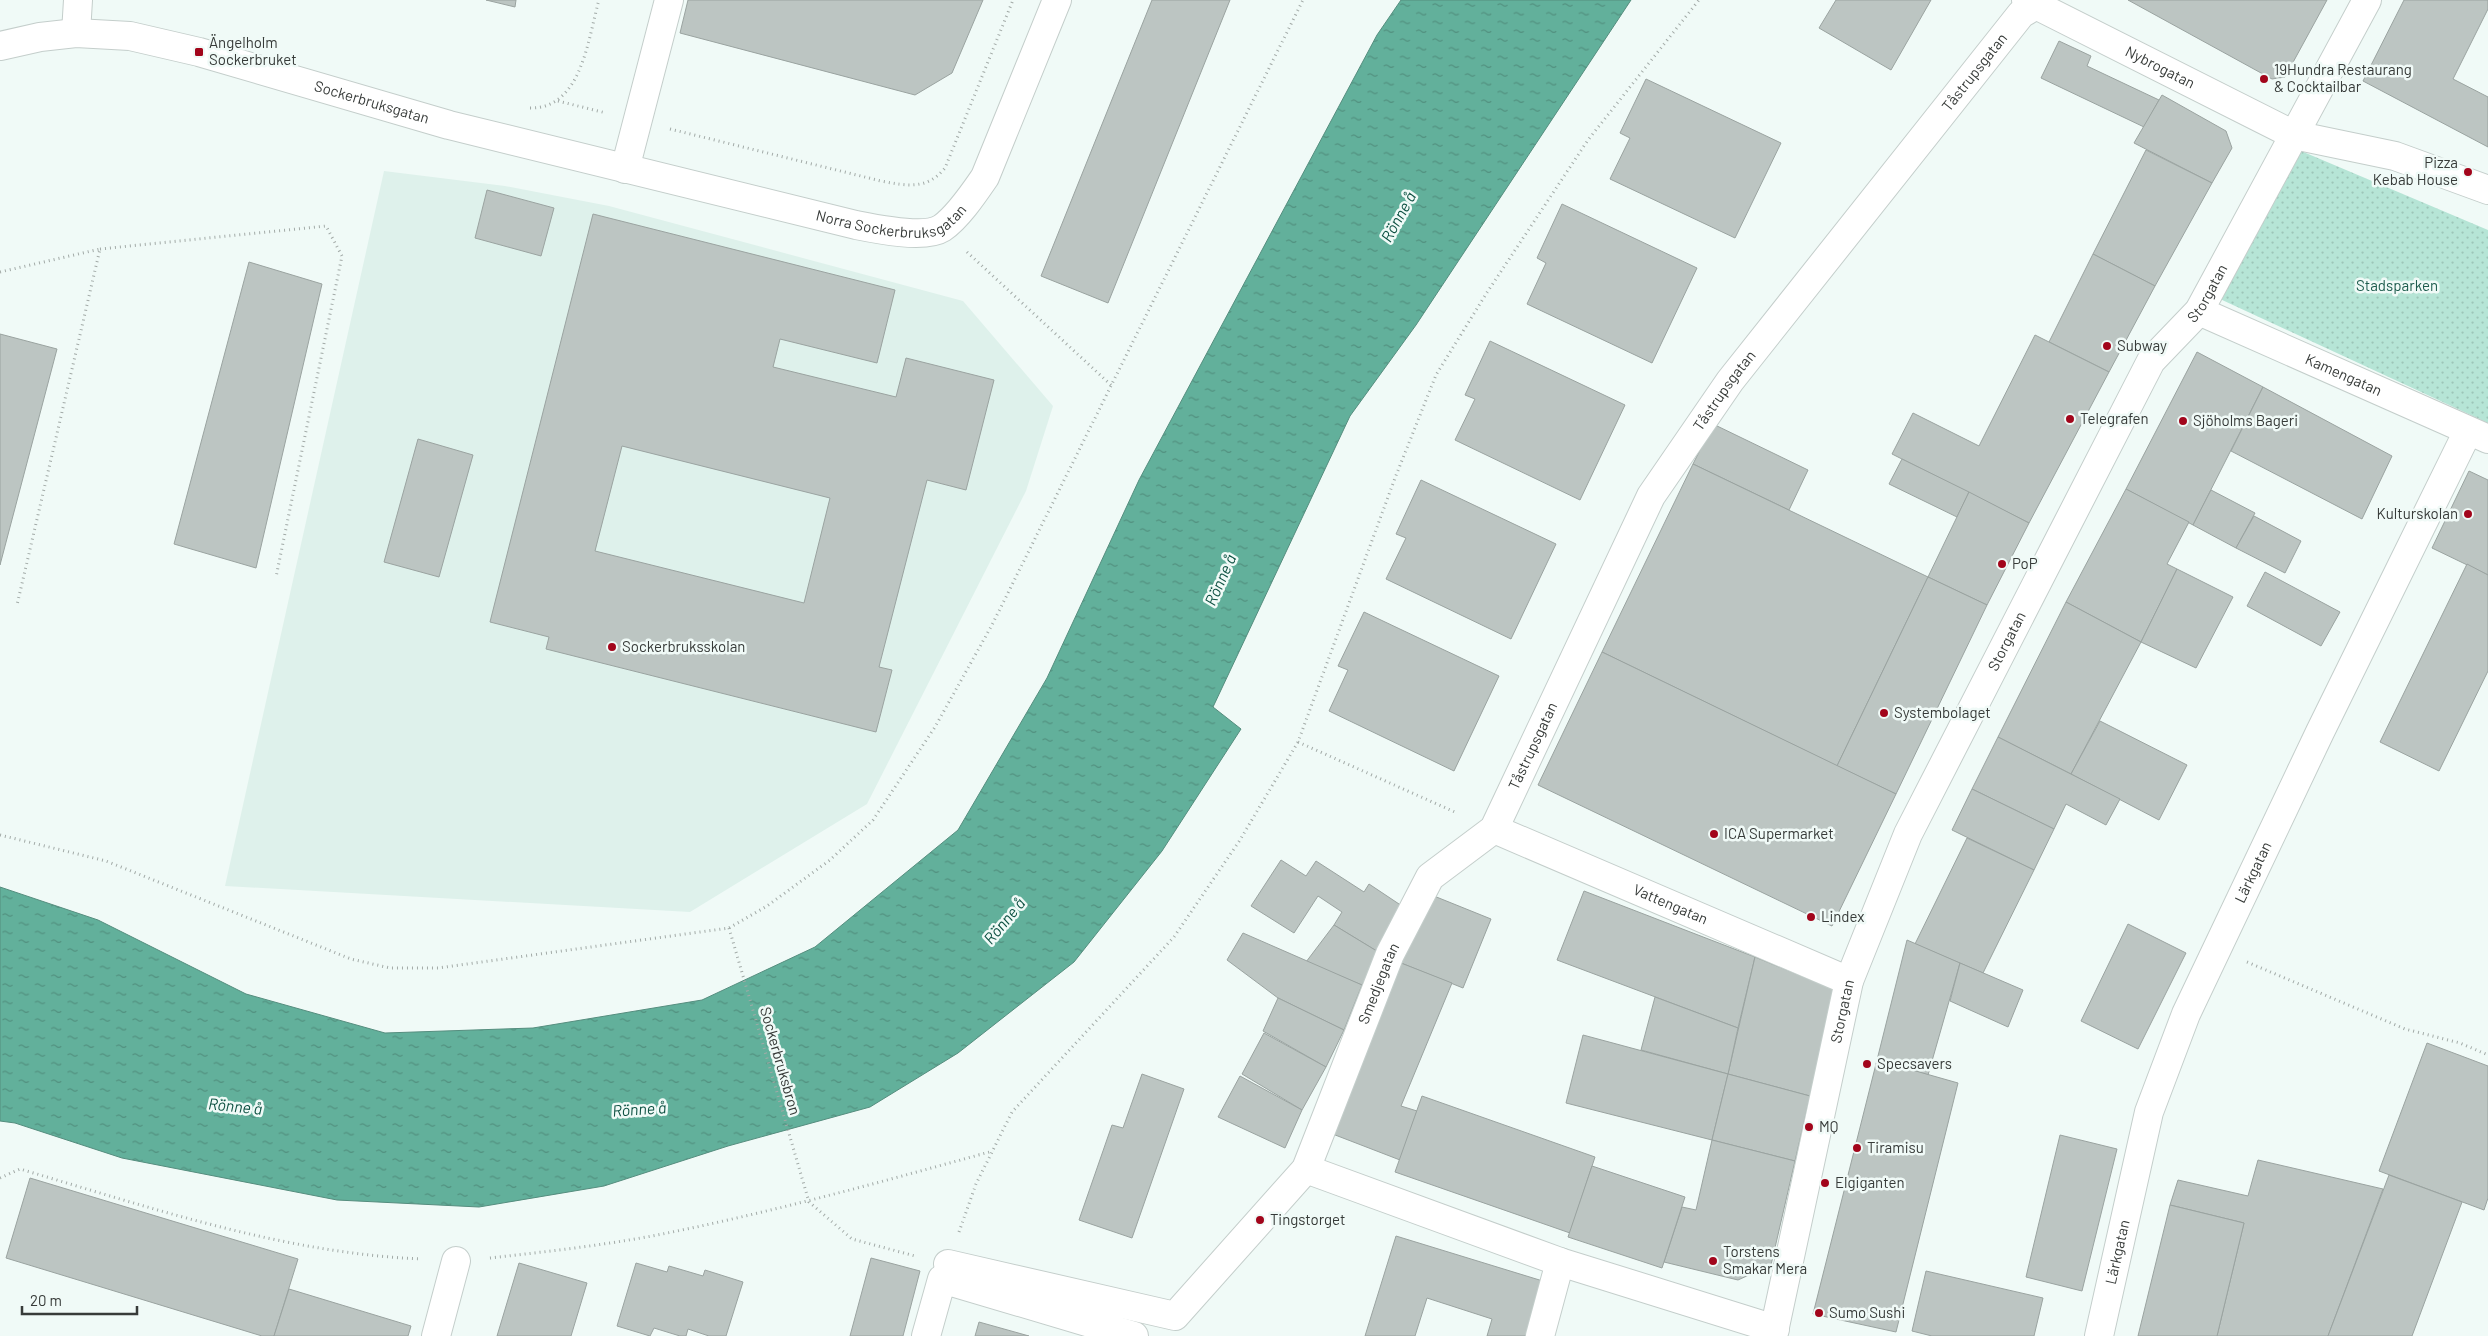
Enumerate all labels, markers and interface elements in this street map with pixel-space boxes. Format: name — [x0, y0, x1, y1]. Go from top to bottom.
street label: Tåstrupsgatan — [1938, 29, 2010, 114]
place label: Ängelholm Sockerbruket — [209, 33, 297, 68]
street label: Nybrogatan — [2123, 42, 2198, 92]
marker: Ängelholm Sockerbruket — [193, 46, 205, 58]
place label: 19Hundra Restaurang & Cocktailbar — [2274, 60, 2412, 95]
marker: 19Hundra Restaurang & Cocktailbar — [2258, 73, 2270, 85]
street label: Sockerbruksgatan — [312, 76, 431, 127]
place label: Pizza Kebab House — [2373, 153, 2458, 188]
marker: Pizza Kebab House — [2462, 166, 2474, 178]
water label: Rönne å — [1376, 189, 1419, 245]
street label: Norra Sockerbruksgatan — [814, 200, 970, 241]
street label: Storgatan — [2183, 261, 2231, 326]
park label: Stadsparken — [2356, 276, 2438, 294]
place label: Subway — [2117, 336, 2167, 354]
marker: Subway — [2101, 340, 2113, 352]
street label: Tåstrupsgatan — [1689, 346, 1759, 434]
street label: Kamengatan — [2303, 349, 2385, 399]
place label: Telegrafen — [2080, 409, 2149, 427]
place label: Sjöholms Bageri — [2193, 411, 2298, 429]
marker: Telegrafen — [2064, 413, 2076, 425]
marker: Sjöholms Bageri — [2177, 415, 2189, 427]
place label: Kulturskolan — [2377, 504, 2458, 522]
marker: Kulturskolan — [2462, 508, 2474, 520]
water label: Rönne å — [1200, 551, 1239, 608]
place label: PoP — [2012, 554, 2038, 572]
marker: PoP — [1996, 558, 2008, 570]
street label: Storgatan — [1983, 608, 2029, 674]
place label: Sockerbruksskolan — [622, 637, 745, 655]
marker: Sockerbruksskolan — [606, 641, 618, 653]
street label: Tåstrupsgatan — [1504, 699, 1560, 792]
place label: Systembolaget — [1894, 703, 1991, 721]
marker: Systembolaget — [1878, 707, 1890, 719]
place label: ICA Supermarket — [1724, 824, 1834, 842]
marker: ICA Supermarket — [1708, 828, 1720, 840]
street label: Lärkgatan — [2230, 838, 2275, 906]
street label: Vattengatan — [1631, 880, 1711, 928]
water label: Rönne å — [979, 894, 1028, 947]
place label: Lindex — [1821, 907, 1864, 925]
marker: Lindex — [1805, 911, 1817, 923]
street label: Smedjegatan — [1354, 939, 1402, 1026]
street label: Storgatan — [1826, 978, 1857, 1044]
street label: Sockerbruksbron — [757, 1005, 805, 1117]
place label: Specsavers — [1877, 1054, 1952, 1072]
marker: Specsavers — [1861, 1058, 1873, 1070]
water label: Rönne å — [207, 1093, 263, 1118]
water label: Rönne å — [612, 1097, 666, 1120]
place label: MQ — [1819, 1117, 1838, 1135]
marker: MQ — [1803, 1121, 1815, 1133]
place label: Tiramisu — [1867, 1138, 1924, 1156]
marker: Tiramisu — [1851, 1142, 1863, 1154]
place label: Elgiganten — [1835, 1173, 1904, 1191]
marker: Elgiganten — [1819, 1177, 1831, 1189]
place label: Tingstorget — [1270, 1210, 1345, 1228]
marker: Tingstorget — [1254, 1214, 1266, 1226]
street label: Lärkgatan — [2101, 1218, 2133, 1286]
place label: Torstens Smakar Mera — [1723, 1242, 1807, 1277]
marker: Torstens Smakar Mera — [1707, 1255, 1719, 1267]
scale bar — [22, 1284, 138, 1316]
text: 20 m — [30, 1291, 62, 1309]
place label: Sumo Sushi — [1829, 1303, 1905, 1321]
marker: Sumo Sushi — [1813, 1307, 1825, 1319]

